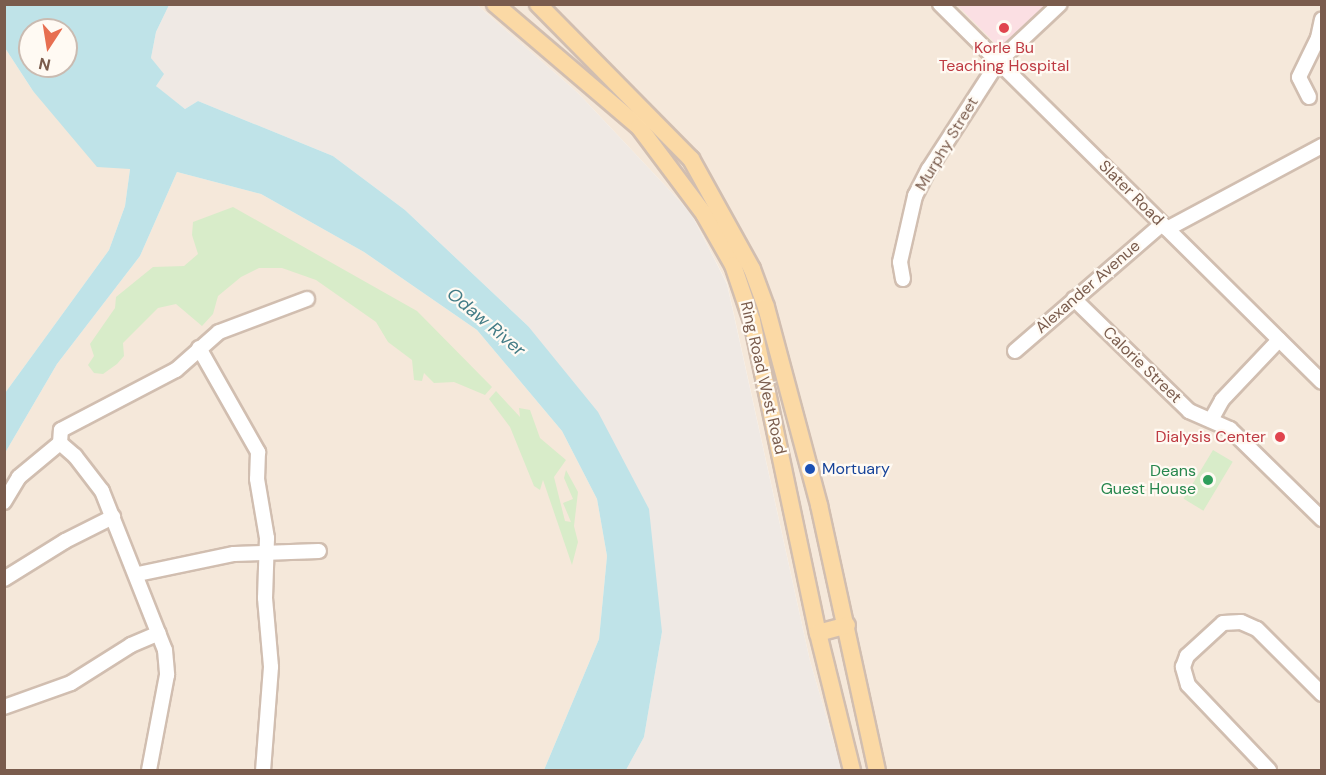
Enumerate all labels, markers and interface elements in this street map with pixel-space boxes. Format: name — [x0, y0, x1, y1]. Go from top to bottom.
north arrow — [18, 18, 78, 78]
marker: Korle Bu Teaching Hospital — [995, 19, 1013, 37]
place label: Korle Bu Teaching Hospital — [939, 38, 1069, 76]
text: N — [37, 53, 52, 76]
street label: Murphy Street — [911, 94, 983, 194]
street label: Slater Road — [1095, 157, 1167, 229]
street label: Alexander Avenue — [1032, 236, 1144, 338]
water label: Odaw River — [443, 283, 529, 361]
street label: Ring Road West Road — [736, 300, 790, 456]
street label: Calorie Street — [1099, 323, 1185, 407]
place label: Dialysis Center — [1155, 427, 1266, 447]
marker: Dialysis Center — [1271, 428, 1289, 446]
place label: Mortuary — [822, 459, 890, 479]
place label: Deans Guest House — [1101, 461, 1196, 499]
marker: Mortuary — [803, 462, 817, 476]
marker: Deans Guest House — [1201, 473, 1215, 487]

